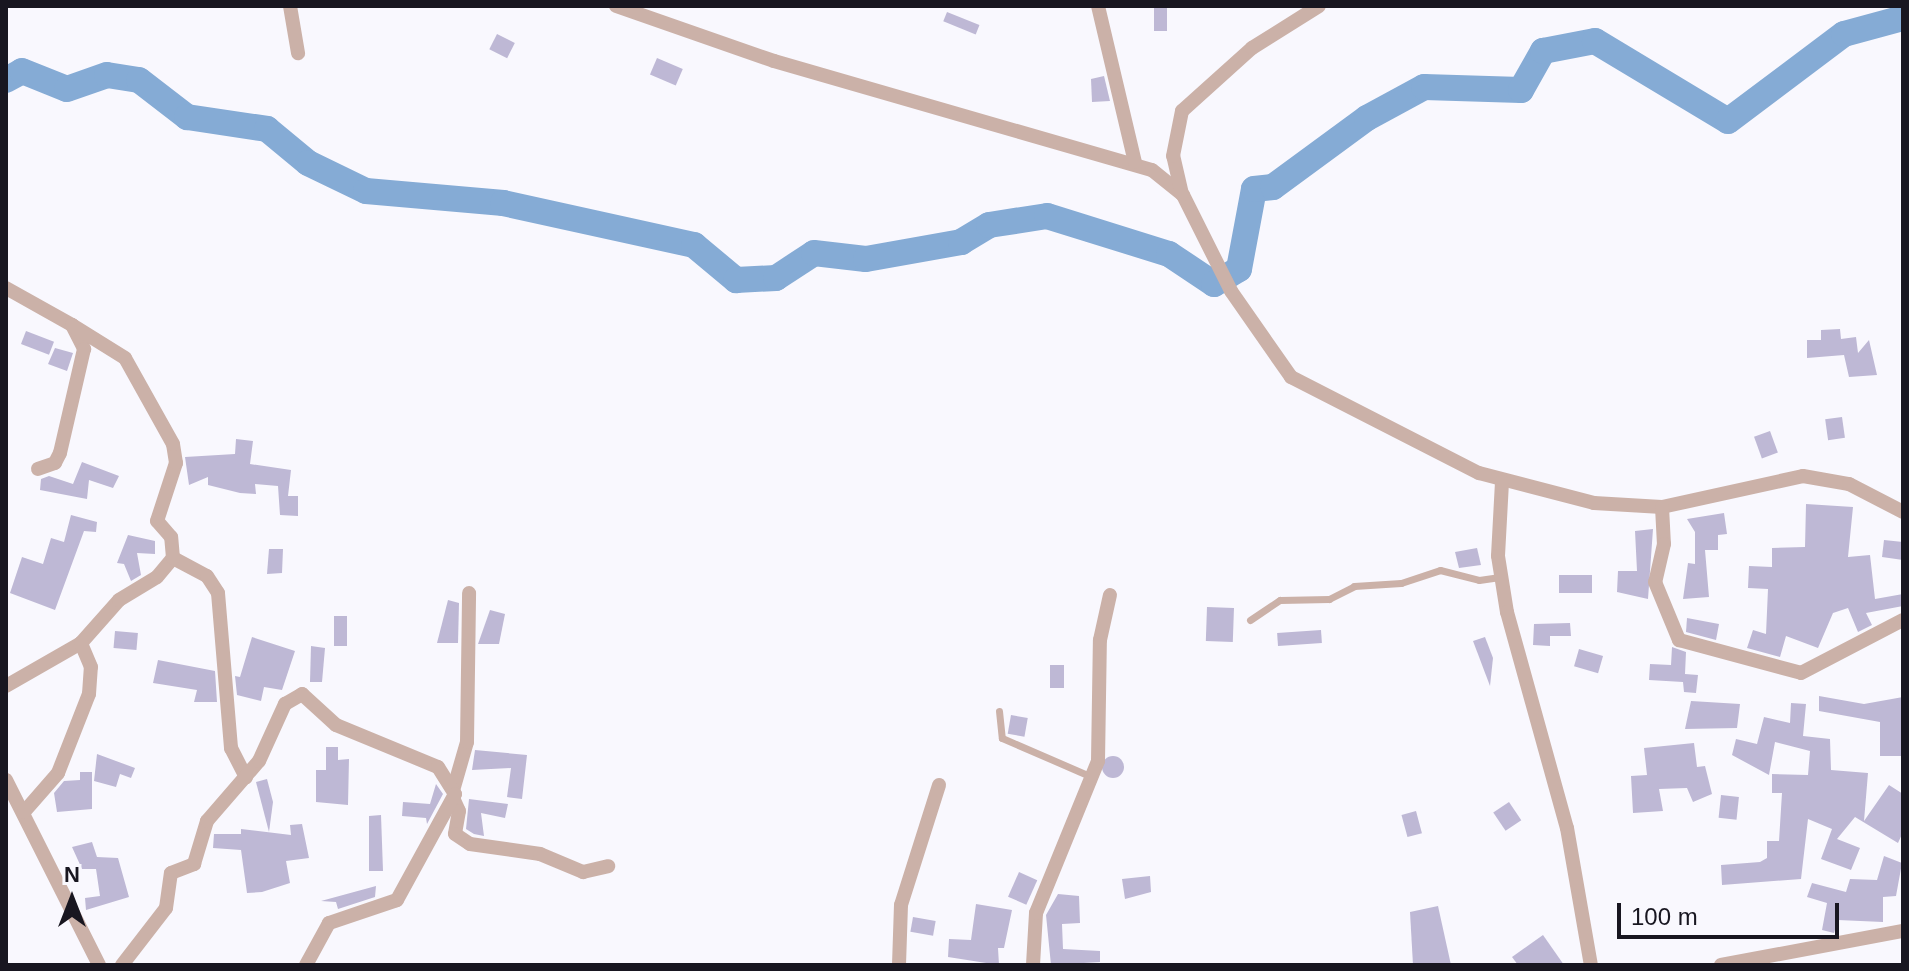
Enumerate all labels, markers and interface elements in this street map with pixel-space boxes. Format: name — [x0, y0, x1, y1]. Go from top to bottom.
north arrow — [32, 859, 112, 939]
text: N — [64, 862, 80, 887]
scale bar — [1621, 887, 1843, 937]
text: 100 m — [1631, 903, 1698, 930]

